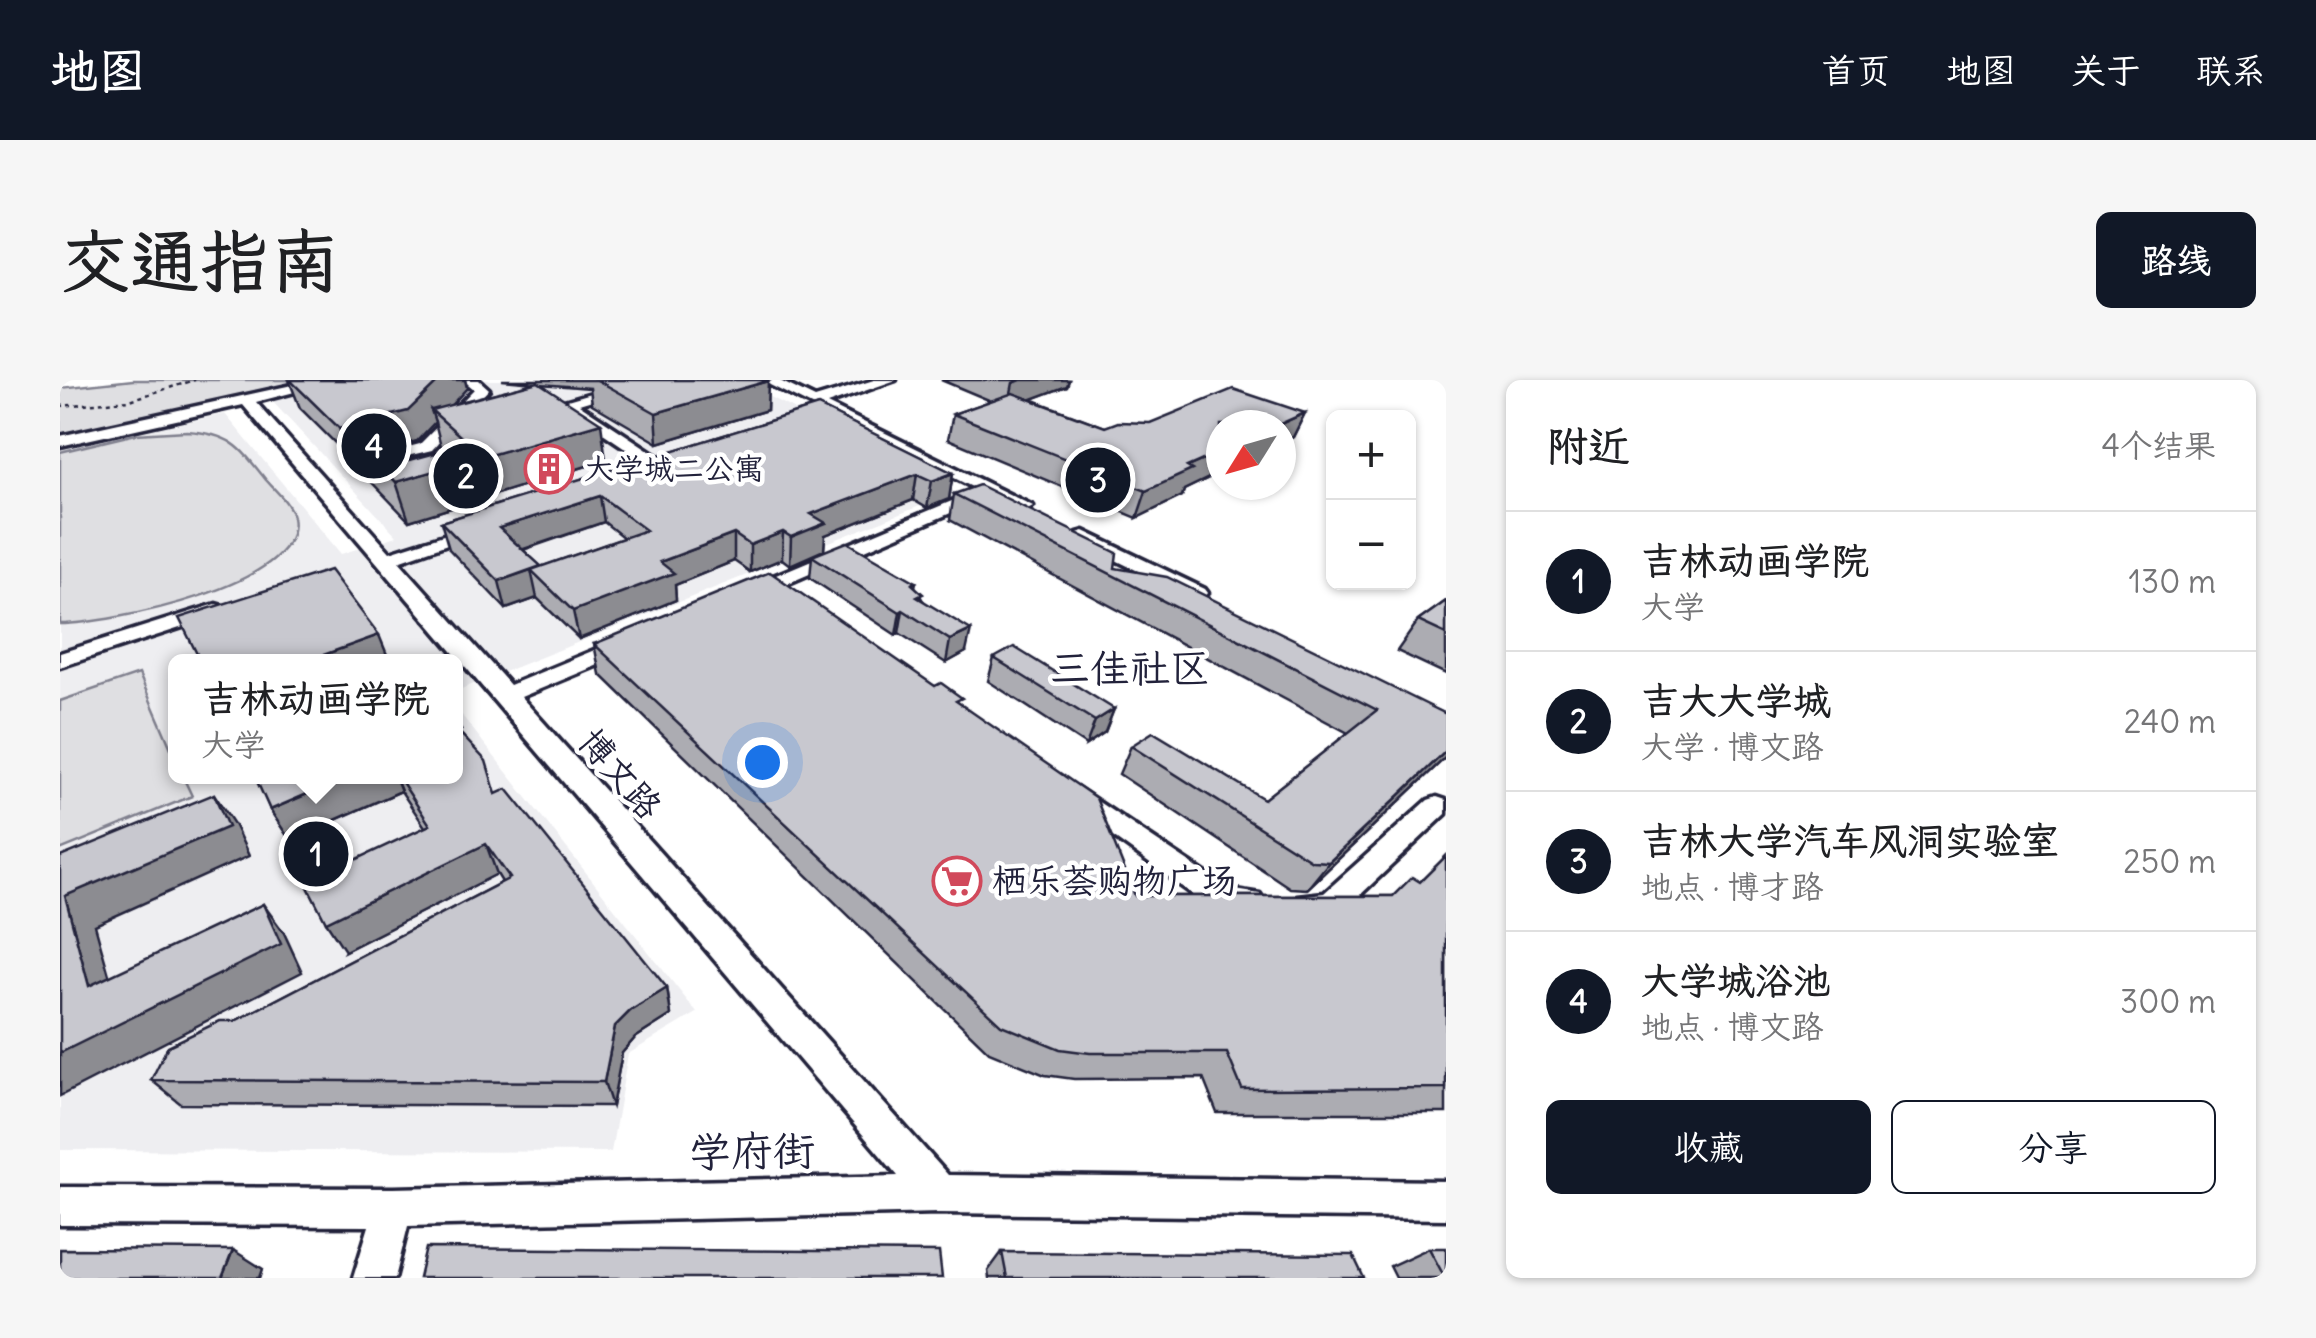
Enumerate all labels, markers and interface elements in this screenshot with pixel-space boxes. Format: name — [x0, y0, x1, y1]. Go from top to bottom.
text: 地图 — [50, 41, 146, 101]
text: 首页 — [1821, 48, 1891, 92]
text: 地图 — [1946, 48, 2016, 92]
text: 关于 — [2071, 48, 2141, 92]
text: 联系 — [2196, 48, 2266, 92]
button: 路线 — [2096, 212, 2256, 308]
text: 交通指南 — [60, 217, 340, 305]
pin: 4 — [342, 408, 406, 484]
north arrow — [1206, 410, 1296, 500]
map controls — [1326, 410, 1416, 590]
button: + — [1326, 410, 1416, 500]
text: 附近 — [1546, 420, 1630, 472]
text: 4个结果 — [2102, 425, 2216, 466]
pin: 2 — [434, 438, 498, 514]
pin: 3 — [1066, 442, 1130, 518]
building icon: 大学城二公寓 — [523, 443, 575, 495]
place label: 大学城二公寓 — [584, 449, 764, 487]
button: − — [1326, 500, 1416, 590]
text: 吉林动画学院 — [1641, 537, 1869, 584]
text: 1 — [1572, 561, 1585, 602]
text: 130 m — [2128, 561, 2216, 602]
text: 大学 — [1641, 586, 1705, 627]
district label: 三佳社区 — [1050, 643, 1210, 693]
popup — [168, 654, 463, 784]
text: 吉林动画学院 — [201, 675, 430, 722]
text: 吉大大学城 — [1641, 677, 1831, 724]
text: 2 — [1570, 701, 1587, 742]
text: 240 m — [2124, 701, 2216, 742]
street label: 博文路 — [570, 719, 672, 827]
text: 大学 — [201, 724, 266, 765]
text: 大学 · 博文路 — [1641, 726, 1823, 767]
your location — [737, 737, 788, 788]
pin: 1 — [284, 816, 348, 892]
text: 吉林大学汽车风洞实验室 — [1641, 817, 2059, 864]
text: 3 — [1569, 841, 1588, 882]
text: 250 m — [2123, 841, 2216, 882]
supermarket icon: 栖乐荟购物广场 — [931, 855, 983, 907]
place label: 栖乐荟购物广场 — [992, 858, 1237, 902]
text: 地点 · 博才路 — [1641, 866, 1823, 907]
text: 大学城浴池 — [1641, 957, 1831, 1004]
text: 4 — [1569, 981, 1588, 1022]
text: 300 m — [2120, 981, 2216, 1022]
text: 地点 · 博文路 — [1641, 1006, 1823, 1047]
button: 收藏 — [1546, 1100, 1871, 1194]
button: 分享 — [1891, 1100, 2216, 1194]
street label: 学府街 — [689, 1124, 815, 1178]

